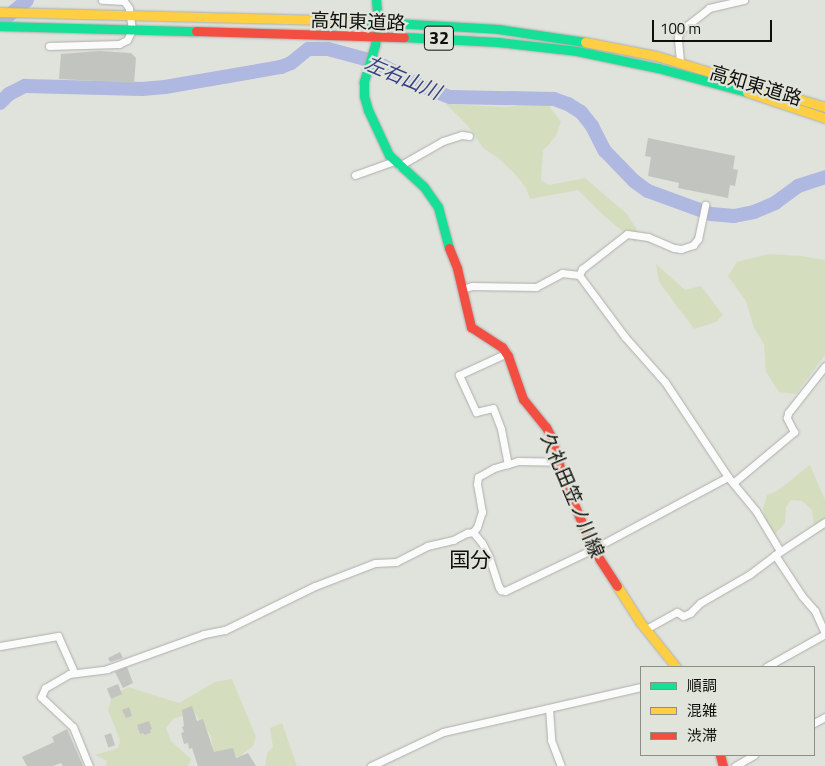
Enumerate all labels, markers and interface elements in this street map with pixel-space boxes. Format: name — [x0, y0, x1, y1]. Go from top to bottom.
street label: 高知東道路 — [310, 8, 406, 34]
scale bar — [655, 10, 775, 42]
text: 100 m — [660, 17, 701, 40]
road number: 32 — [423, 22, 455, 54]
water label: 左右山川 — [361, 50, 445, 104]
street label: 高知東道路 — [707, 60, 805, 110]
street label: 久礼田笠ノ川線 — [537, 429, 609, 561]
district label: 国分 — [449, 546, 491, 572]
legend — [640, 666, 815, 756]
text: 順調 — [687, 674, 717, 697]
text: 混雑 — [687, 699, 717, 722]
text: 渋滞 — [687, 724, 717, 747]

